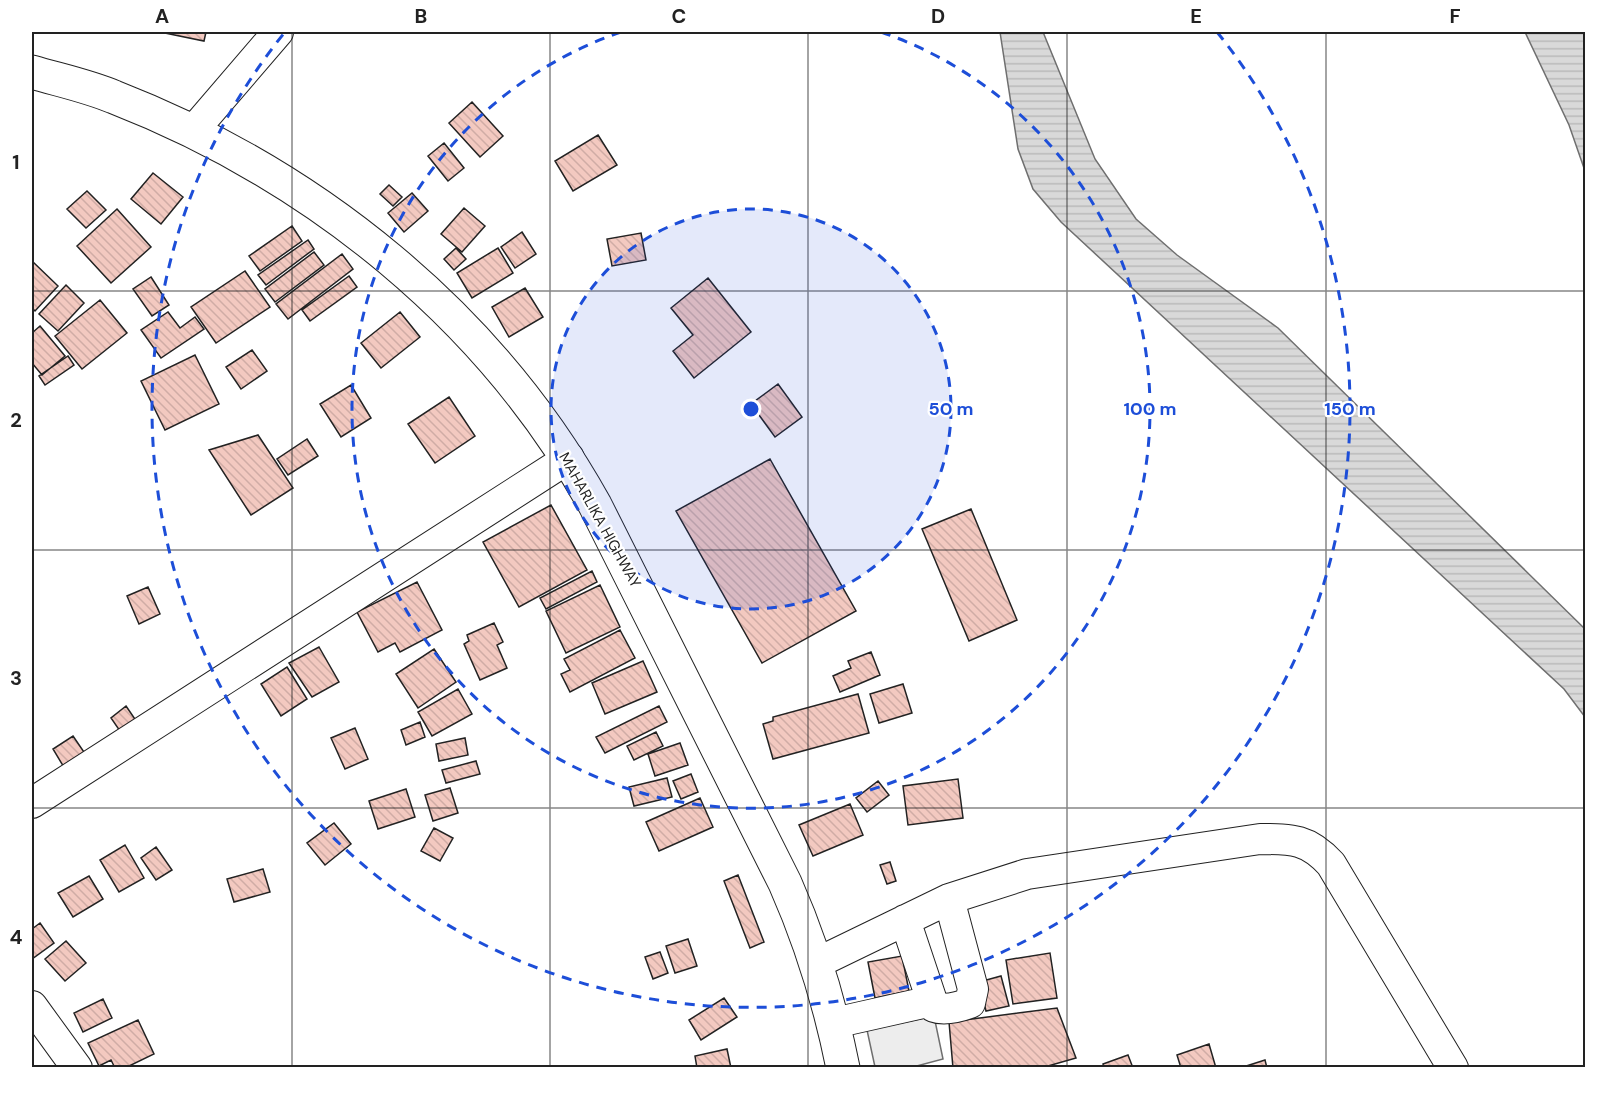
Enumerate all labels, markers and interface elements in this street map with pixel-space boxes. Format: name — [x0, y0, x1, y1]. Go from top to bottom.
text: A — [155, 3, 169, 29]
text: B — [415, 3, 427, 29]
text: C — [672, 3, 686, 29]
text: D — [931, 3, 945, 29]
text: E — [1190, 3, 1202, 29]
text: F — [1449, 3, 1461, 29]
text: 1 — [12, 149, 20, 175]
text: 50 m — [928, 397, 974, 421]
text: 100 m — [1123, 397, 1177, 421]
text: 150 m — [1324, 397, 1376, 421]
centre of rings — [741, 399, 761, 419]
text: 2 — [10, 407, 22, 433]
street label: MAHARLIKA HIGHWAY — [554, 449, 646, 592]
text: 3 — [10, 665, 22, 691]
text: 4 — [10, 924, 23, 950]

